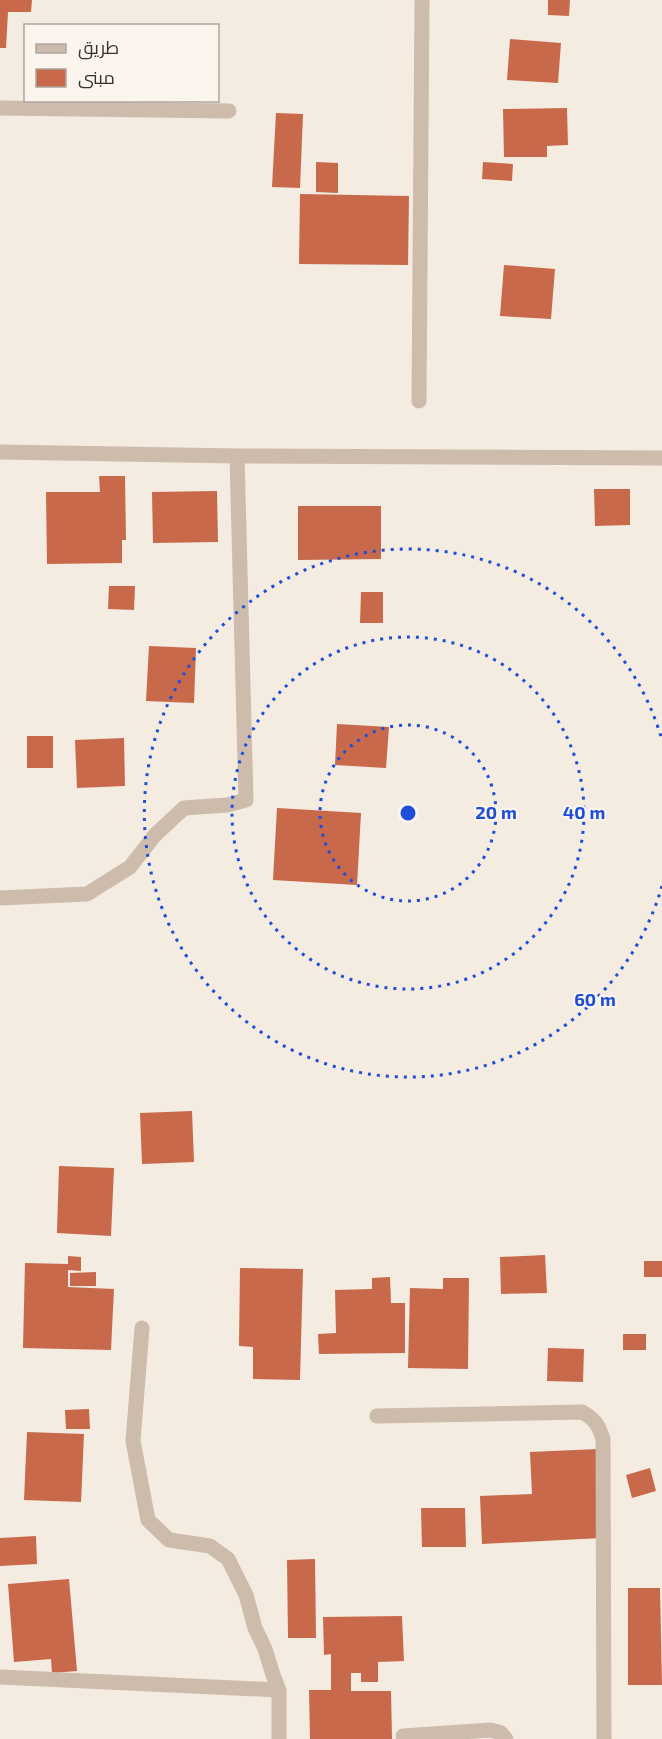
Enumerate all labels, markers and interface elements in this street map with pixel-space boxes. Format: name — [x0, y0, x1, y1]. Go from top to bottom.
legend — [24, 24, 219, 102]
text: طريق — [78, 36, 119, 60]
text: مبنى — [78, 66, 115, 89]
text: 20 m — [475, 801, 517, 823]
text: 40 m — [563, 801, 605, 823]
centre of rings — [398, 803, 418, 823]
text: 60 m — [574, 988, 616, 1010]

